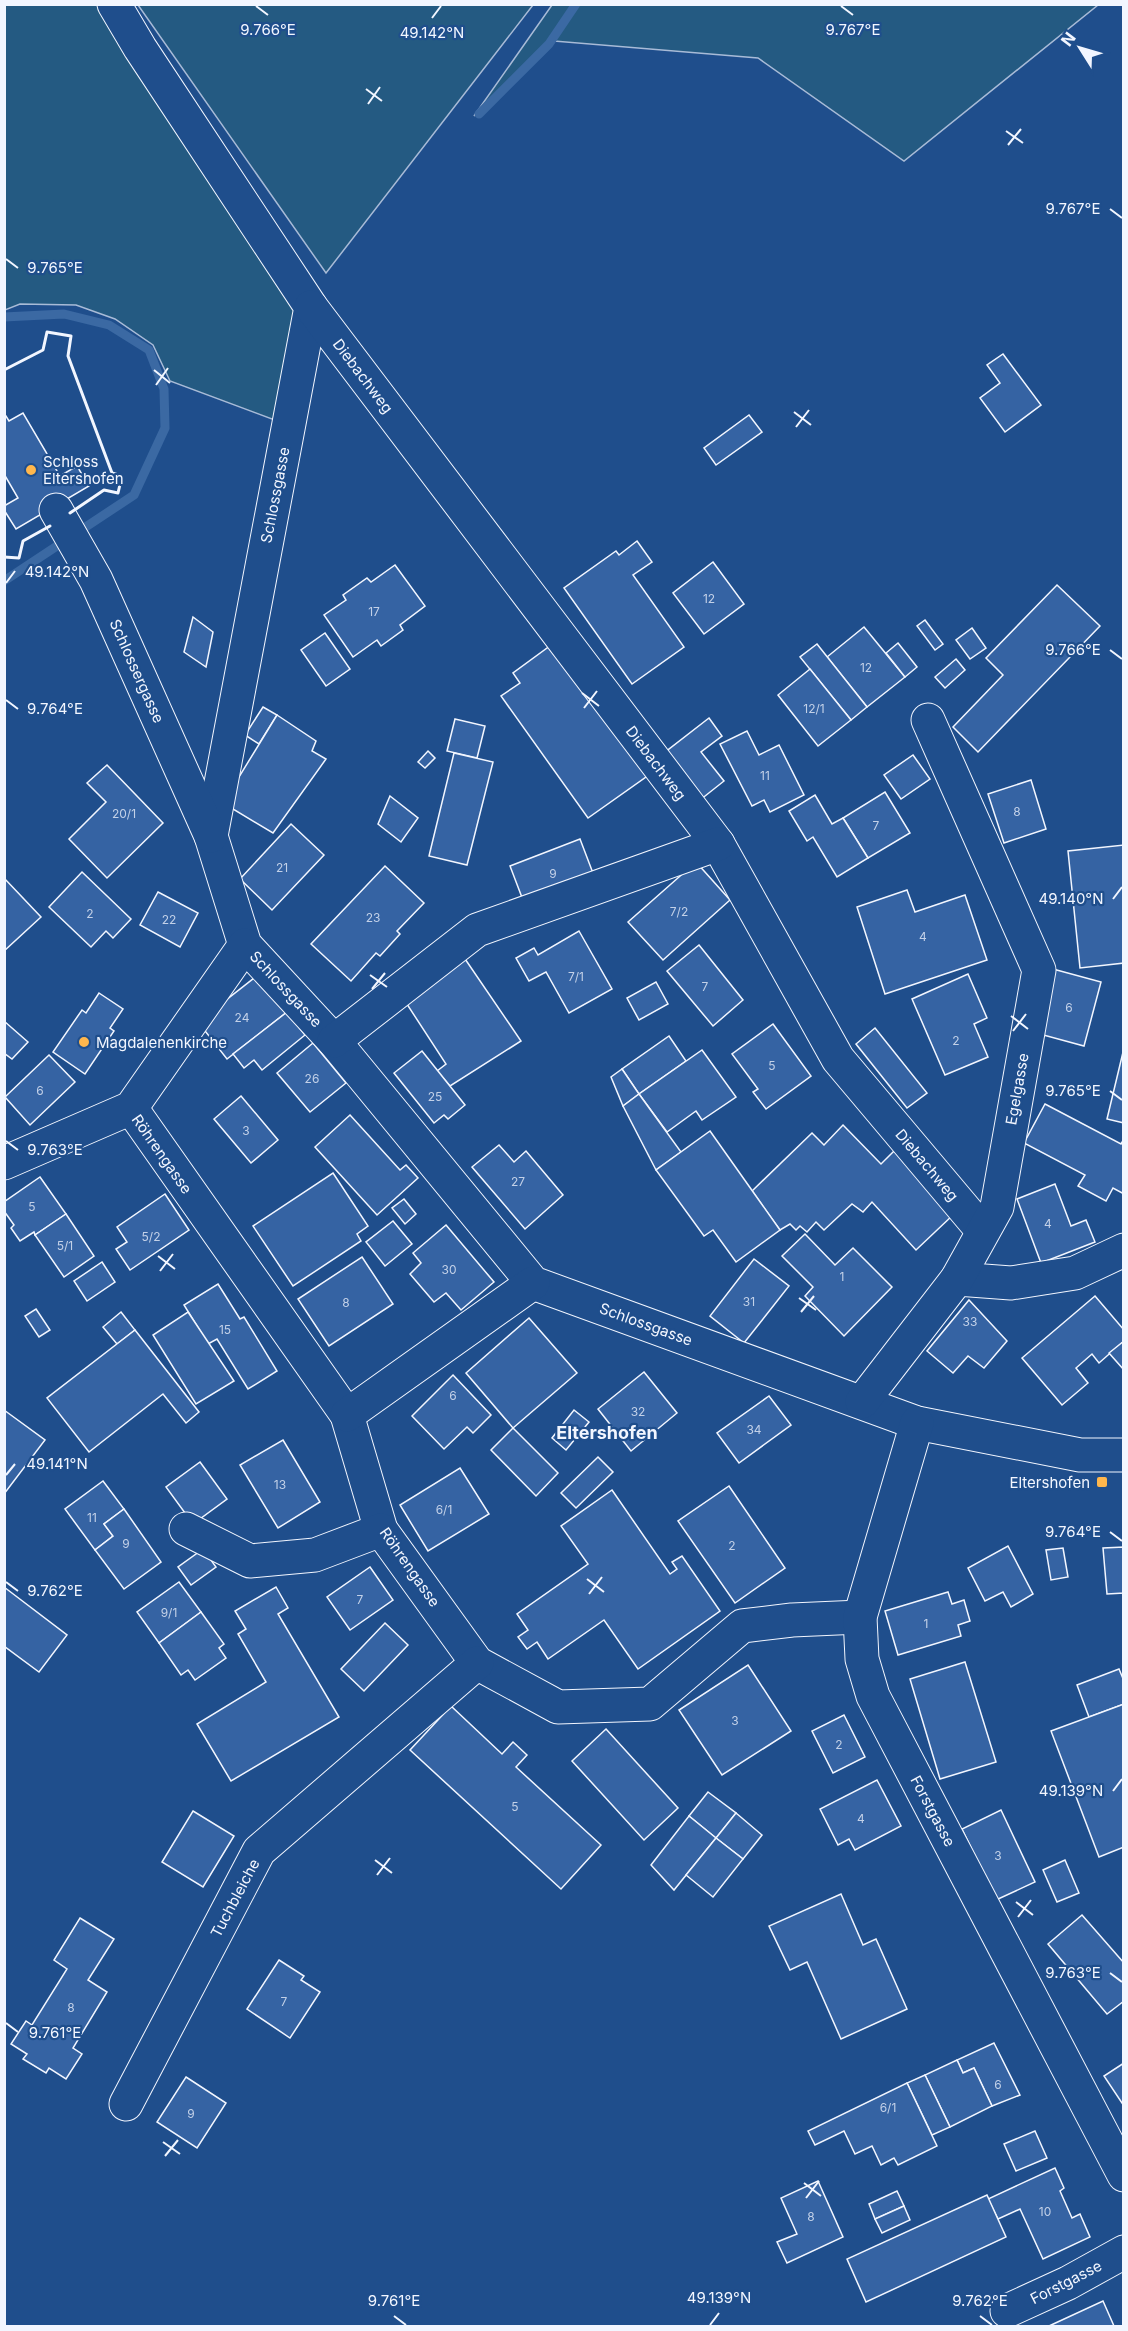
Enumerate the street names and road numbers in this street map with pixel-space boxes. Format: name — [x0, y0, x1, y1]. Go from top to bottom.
street label: Diebachweg — [329, 335, 397, 417]
street label: Schlossgasse — [256, 445, 294, 545]
street label: Schlossergasse — [106, 616, 168, 726]
street label: Diebachweg — [622, 722, 690, 804]
street label: Schlossgasse — [246, 947, 326, 1031]
street label: Egelgasse — [1001, 1052, 1033, 1126]
street label: Röhrengasse — [128, 1111, 196, 1197]
street label: Diebachweg — [891, 1125, 963, 1205]
street label: Schlossgasse — [597, 1298, 695, 1350]
street label: Röhrengasse — [376, 1524, 444, 1610]
street label: Forstgasse — [906, 1772, 960, 1850]
street label: Tuchbleiche — [206, 1855, 264, 1941]
street label: Forstgasse — [1027, 2256, 1105, 2308]

